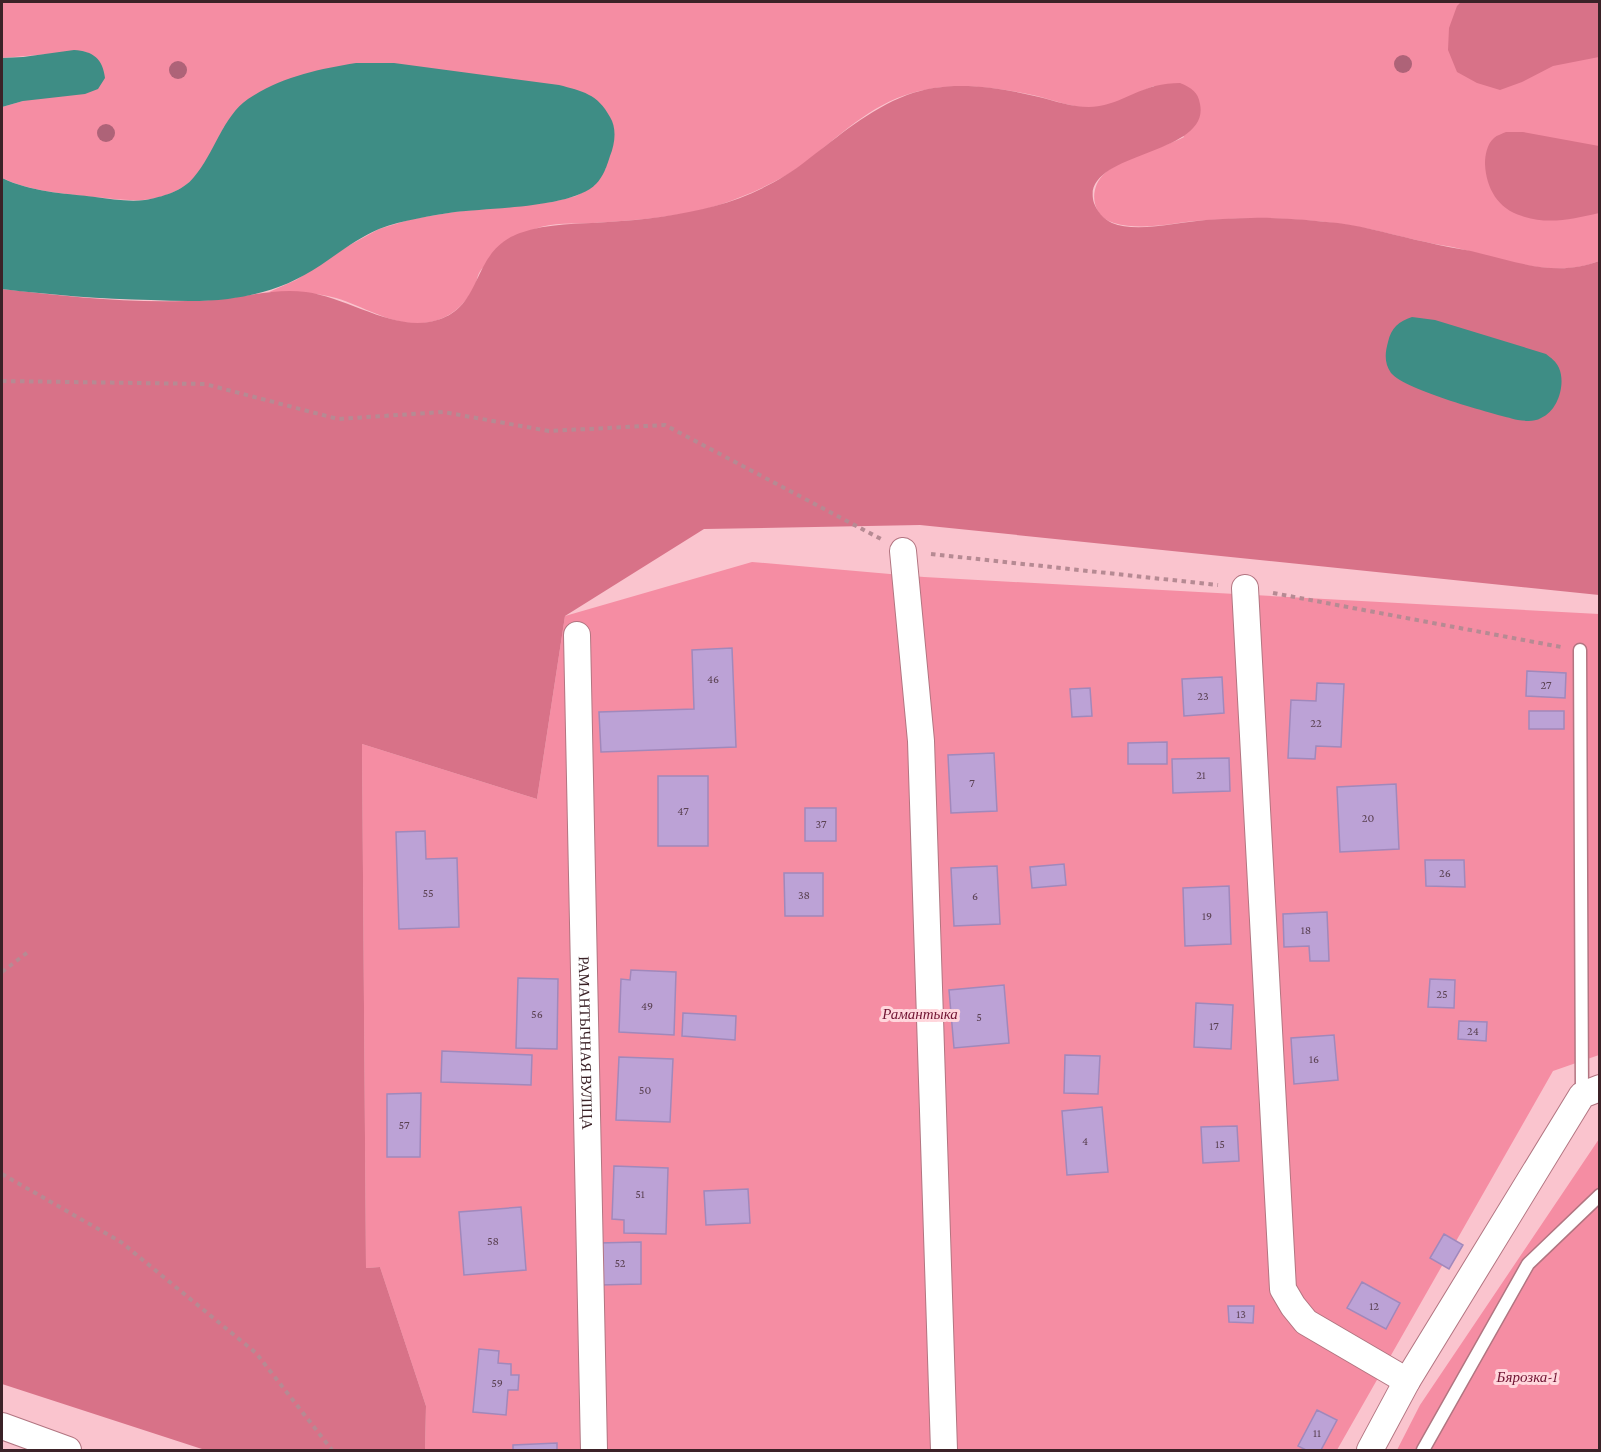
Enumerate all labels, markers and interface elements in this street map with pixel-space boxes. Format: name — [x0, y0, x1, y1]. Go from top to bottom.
house number: 46 — [707, 672, 719, 686]
house number: 27 — [1540, 678, 1552, 692]
house number: 23 — [1197, 689, 1209, 703]
house number: 22 — [1310, 716, 1322, 730]
house number: 21 — [1196, 768, 1206, 782]
house number: 7 — [969, 776, 975, 790]
house number: 47 — [677, 804, 689, 818]
house number: 20 — [1362, 811, 1374, 825]
house number: 37 — [815, 817, 827, 831]
house number: 26 — [1439, 866, 1451, 880]
house number: 55 — [422, 886, 434, 900]
house number: 38 — [798, 888, 810, 902]
house number: 6 — [972, 889, 978, 903]
house number: 19 — [1202, 909, 1212, 923]
house number: 18 — [1301, 923, 1311, 937]
street label: РАМАНТЫЧНАЯ ВУЛІЦА — [576, 956, 595, 1130]
house number: 25 — [1436, 987, 1448, 1001]
house number: 49 — [641, 999, 653, 1013]
park label: Рамантыка — [881, 1006, 958, 1022]
house number: 56 — [531, 1007, 543, 1021]
house number: 5 — [976, 1010, 982, 1024]
house number: 17 — [1209, 1019, 1219, 1033]
house number: 24 — [1467, 1024, 1479, 1038]
house number: 16 — [1309, 1052, 1319, 1066]
house number: 50 — [639, 1083, 651, 1097]
house number: 57 — [399, 1118, 410, 1132]
house number: 4 — [1082, 1134, 1088, 1148]
house number: 15 — [1215, 1137, 1225, 1151]
house number: 51 — [635, 1187, 645, 1201]
house number: 58 — [487, 1234, 499, 1248]
house number: 52 — [614, 1256, 626, 1270]
house number: 12 — [1369, 1299, 1379, 1313]
house number: 13 — [1236, 1307, 1246, 1321]
park label: Бярозка-1 — [1495, 1369, 1558, 1385]
house number: 59 — [491, 1376, 503, 1390]
house number: 11 — [1313, 1426, 1321, 1440]

